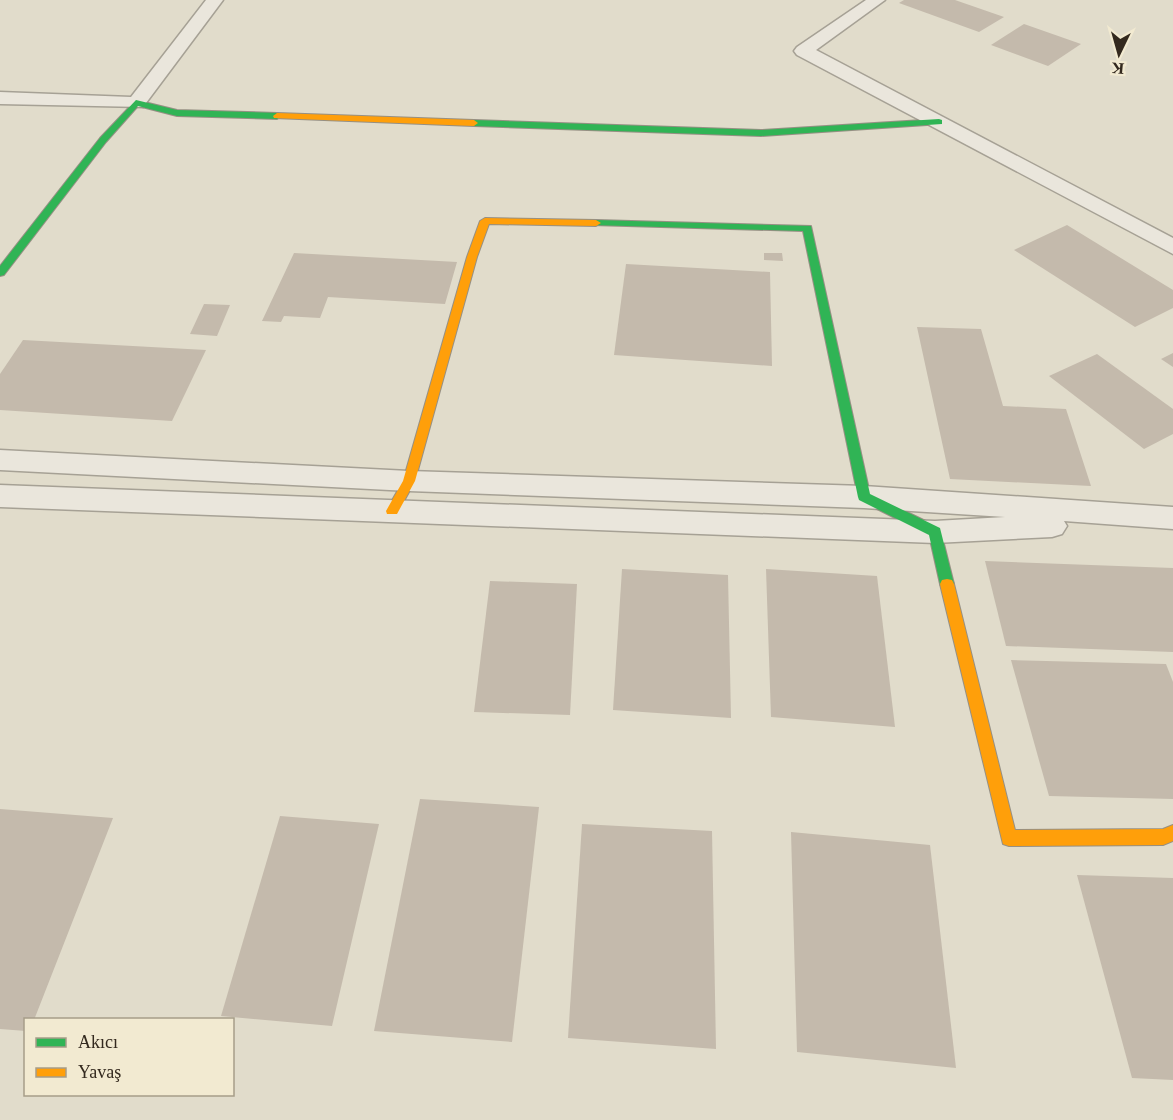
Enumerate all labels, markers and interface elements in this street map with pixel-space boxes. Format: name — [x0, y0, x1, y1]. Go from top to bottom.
north arrow — [1089, 24, 1149, 84]
text: K — [1110, 59, 1125, 77]
legend — [24, 1018, 234, 1096]
text: Akıcı — [78, 1032, 118, 1052]
text: Yavaş — [78, 1062, 121, 1082]

